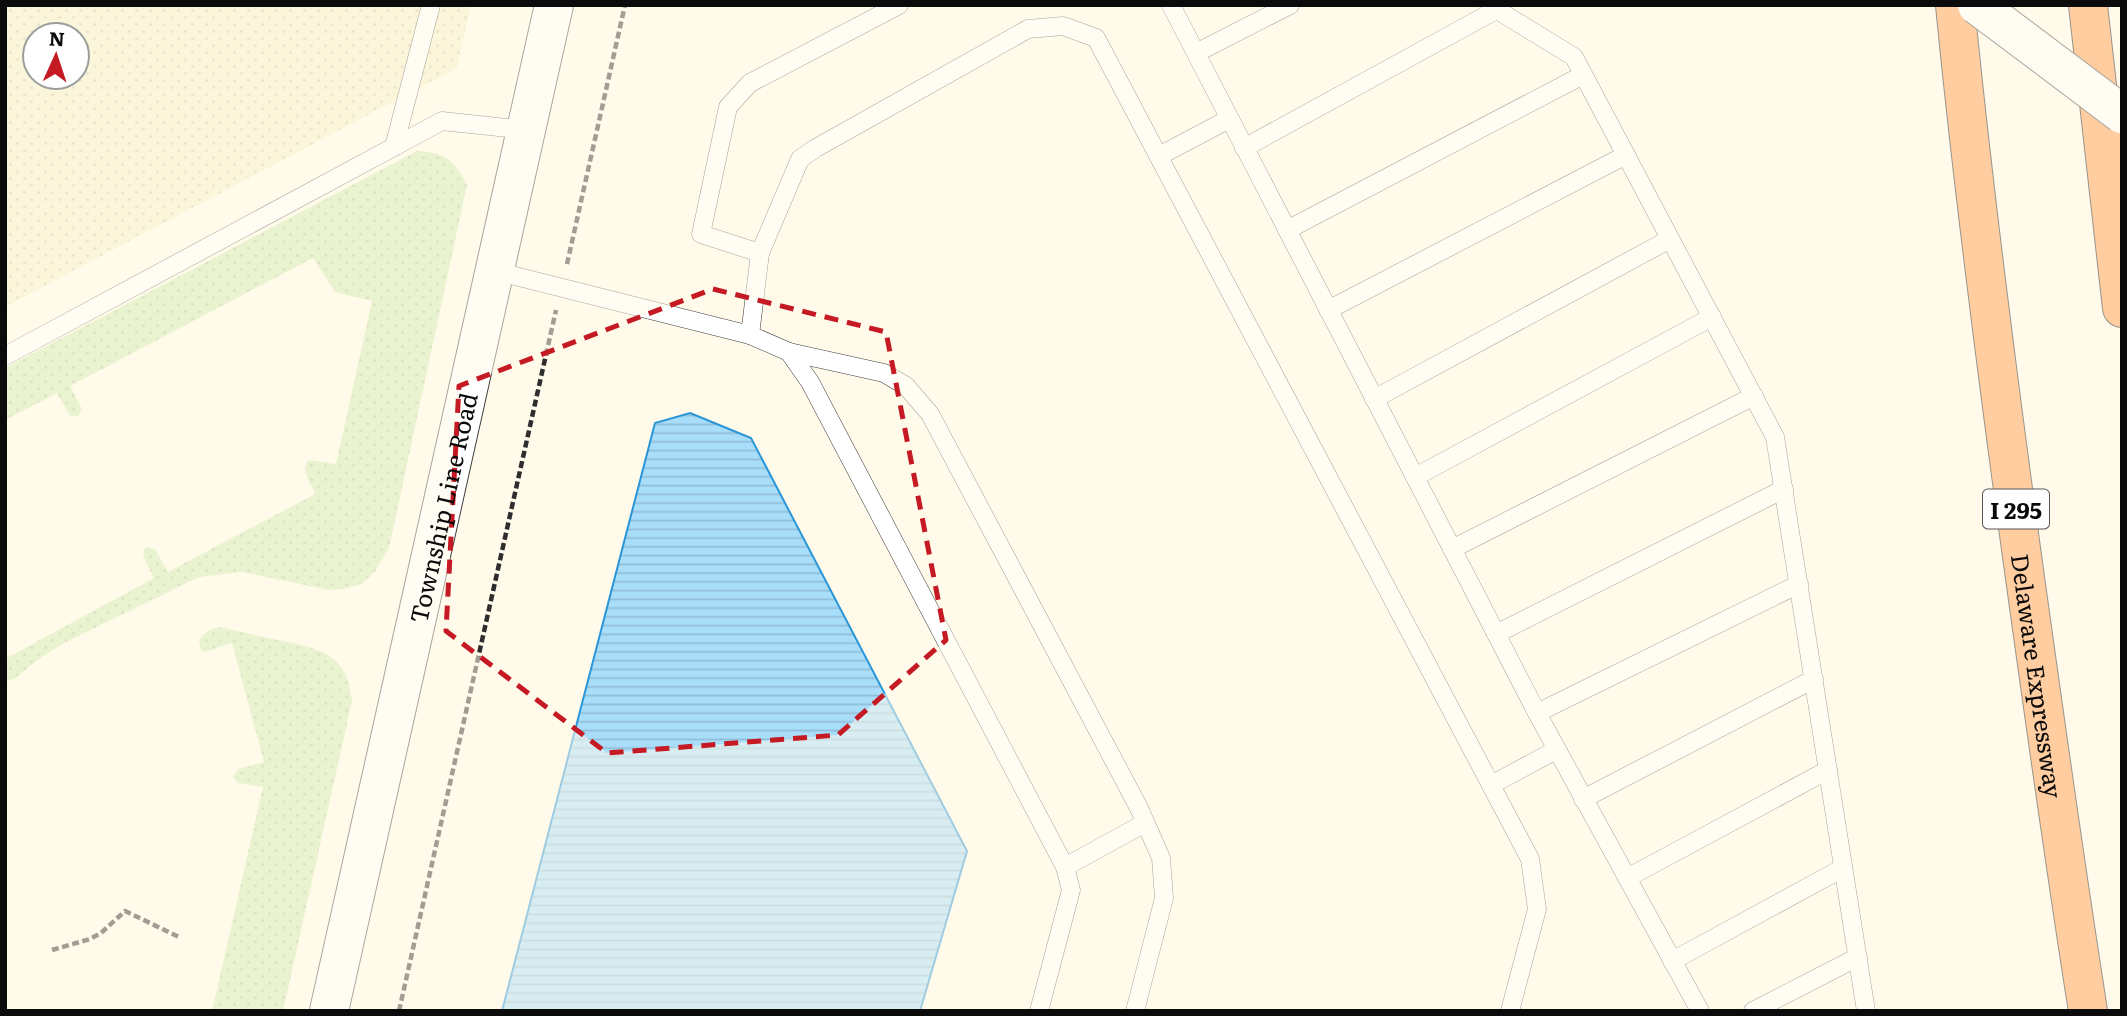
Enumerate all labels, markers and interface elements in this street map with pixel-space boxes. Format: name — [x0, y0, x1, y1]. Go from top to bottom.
north arrow — [21, 21, 91, 91]
text: N — [48, 24, 66, 52]
street label: Township Line Road — [399, 389, 484, 626]
road number: I 295 — [1983, 489, 2049, 528]
street label: Delaware Expressway — [2004, 551, 2073, 800]

